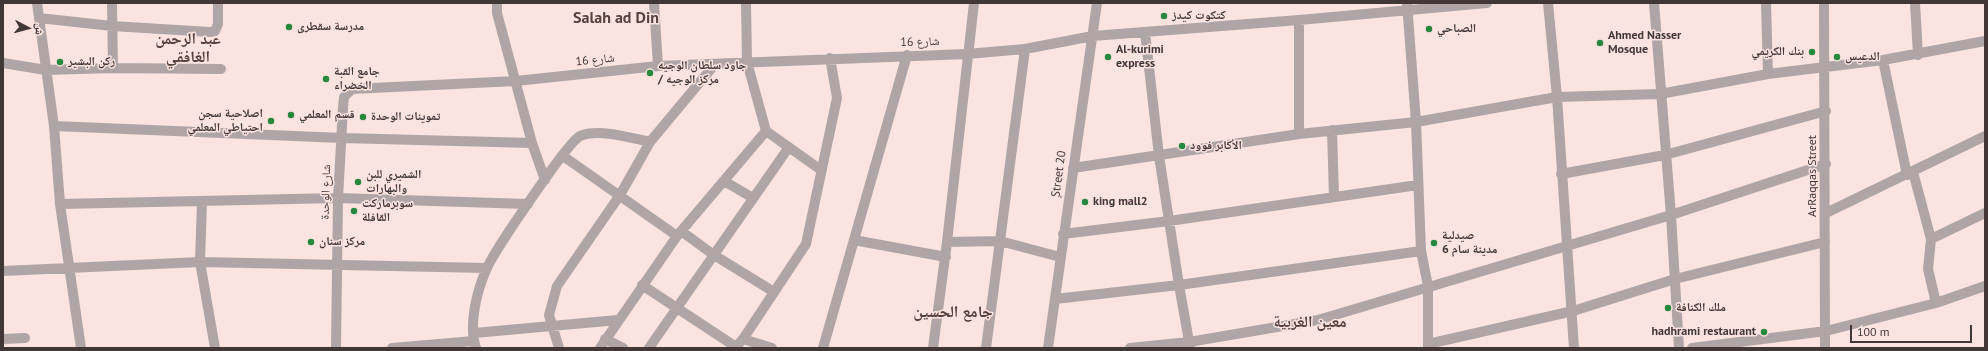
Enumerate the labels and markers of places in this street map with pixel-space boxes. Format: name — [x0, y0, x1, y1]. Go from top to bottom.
place label: كتكوت كيدز — [1172, 9, 1226, 23]
marker: كتكوت كيدز — [1159, 11, 1169, 21]
place label: مدرسة سقطرى — [297, 20, 364, 34]
marker: مدرسة سقطرى — [284, 22, 294, 32]
place label: الصباحي — [1437, 22, 1476, 36]
marker: الصباحي — [1424, 24, 1434, 34]
place label: Ahmed Nasser Mosque — [1608, 29, 1681, 57]
marker: Ahmed Nasser Mosque — [1595, 38, 1605, 48]
place label: Al-kurimi express — [1116, 43, 1164, 71]
place label: بنك الكريمي — [1752, 45, 1804, 59]
marker: بنك الكريمي — [1807, 47, 1817, 57]
place label: الدعيس — [1845, 50, 1880, 64]
marker: Al-kurimi express — [1103, 52, 1113, 62]
marker: الدعيس — [1832, 52, 1842, 62]
place label: ركن البشير — [68, 55, 115, 69]
marker: ركن البشير — [55, 57, 65, 67]
place label: جاود سلطان الوجيه / مركز الوجيه — [658, 59, 747, 87]
place label: جامع القبة الخضراء — [334, 65, 380, 93]
marker: جاود سلطان الوجيه / مركز الوجيه — [645, 68, 655, 78]
marker: جامع القبة الخضراء — [321, 74, 331, 84]
place label: اصلاحية سجن احتياطي المعلمي — [188, 107, 263, 135]
place label: قسم المعلمي — [299, 108, 355, 122]
marker: قسم المعلمي — [286, 110, 296, 120]
place label: تموينات الوحدة — [371, 110, 440, 124]
marker: تموينات الوحدة — [358, 112, 368, 122]
marker: اصلاحية سجن احتياطي المعلمي — [266, 116, 276, 126]
place label: الأكابر فوود — [1190, 139, 1242, 153]
marker: الأكابر فوود — [1177, 141, 1187, 151]
place label: الشميري للبن والبهارات — [366, 168, 421, 196]
marker: الشميري للبن والبهارات — [353, 177, 363, 187]
place label: king mall2 — [1093, 195, 1148, 209]
place label: سوبرمارکت القافلة — [362, 197, 413, 225]
marker: king mall2 — [1080, 197, 1090, 207]
marker: سوبرمارکت القافلة — [349, 206, 359, 216]
place label: صيدلية مدينة سام 6 — [1442, 229, 1497, 257]
place label: مركز سنان — [319, 235, 365, 249]
marker: مركز سنان — [306, 237, 316, 247]
marker: صيدلية مدينة سام 6 — [1429, 238, 1439, 248]
place label: ملك الكنافة — [1676, 301, 1726, 315]
marker: ملك الكنافة — [1663, 303, 1673, 313]
place label: hadhrami restaurant — [1652, 325, 1756, 339]
marker: hadhrami restaurant — [1759, 327, 1769, 337]

